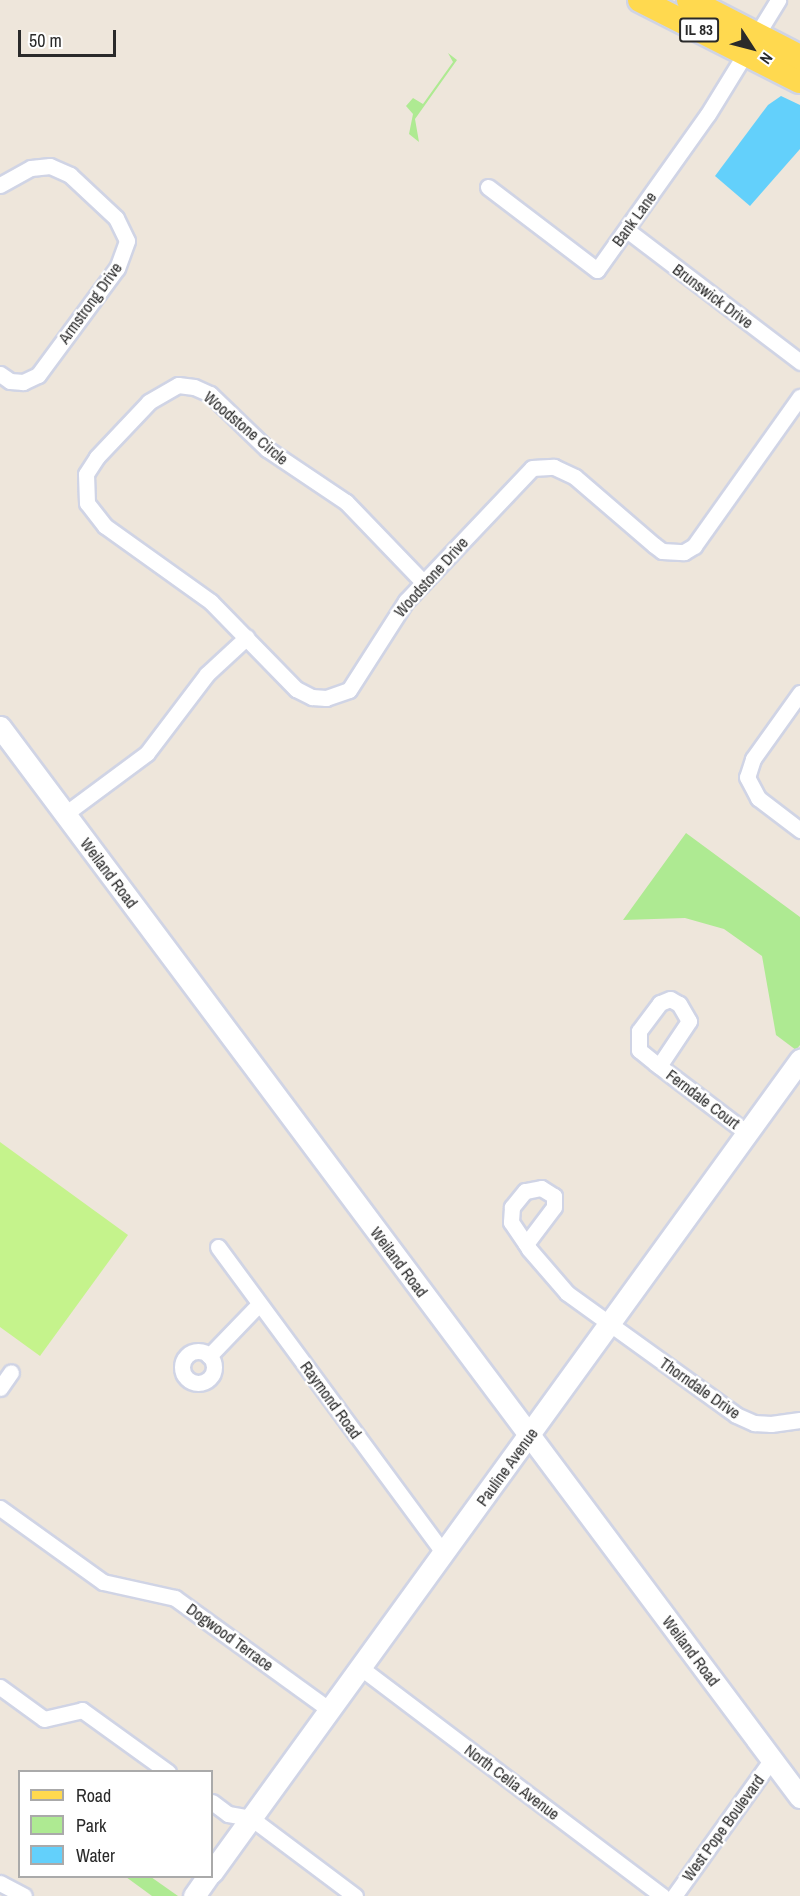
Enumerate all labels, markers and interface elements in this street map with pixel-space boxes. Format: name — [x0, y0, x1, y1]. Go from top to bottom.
scale bar — [21, 18, 118, 56]
road number: IL 83 — [678, 18, 720, 42]
north arrow — [722, 18, 782, 78]
text: 50 m — [29, 28, 62, 53]
text: N — [755, 48, 778, 69]
street label: Bank Lane — [608, 188, 660, 250]
street label: Armstrong Drive — [54, 259, 126, 347]
street label: Brunswick Drive — [669, 260, 757, 332]
street label: Woodstone Circle — [200, 387, 292, 469]
street label: Woodstone Drive — [390, 533, 472, 621]
street label: Weiland Road — [76, 834, 142, 912]
street label: Ferndale Court — [663, 1065, 743, 1133]
street label: Weiland Road — [366, 1223, 432, 1301]
street label: Thorndale Drive — [656, 1353, 744, 1423]
street label: Raymond Road — [296, 1357, 366, 1443]
street label: Pauline Avenue — [472, 1424, 542, 1510]
street label: Dogwood Terrace — [183, 1599, 277, 1675]
street label: Weiland Road — [658, 1612, 724, 1690]
street label: North Celia Avenue — [461, 1740, 563, 1824]
legend — [18, 1770, 213, 1878]
street label: West Pope Boulevard — [678, 1771, 768, 1885]
text: Road — [76, 1783, 111, 1808]
text: Park — [76, 1813, 106, 1838]
text: Water — [76, 1843, 115, 1868]

